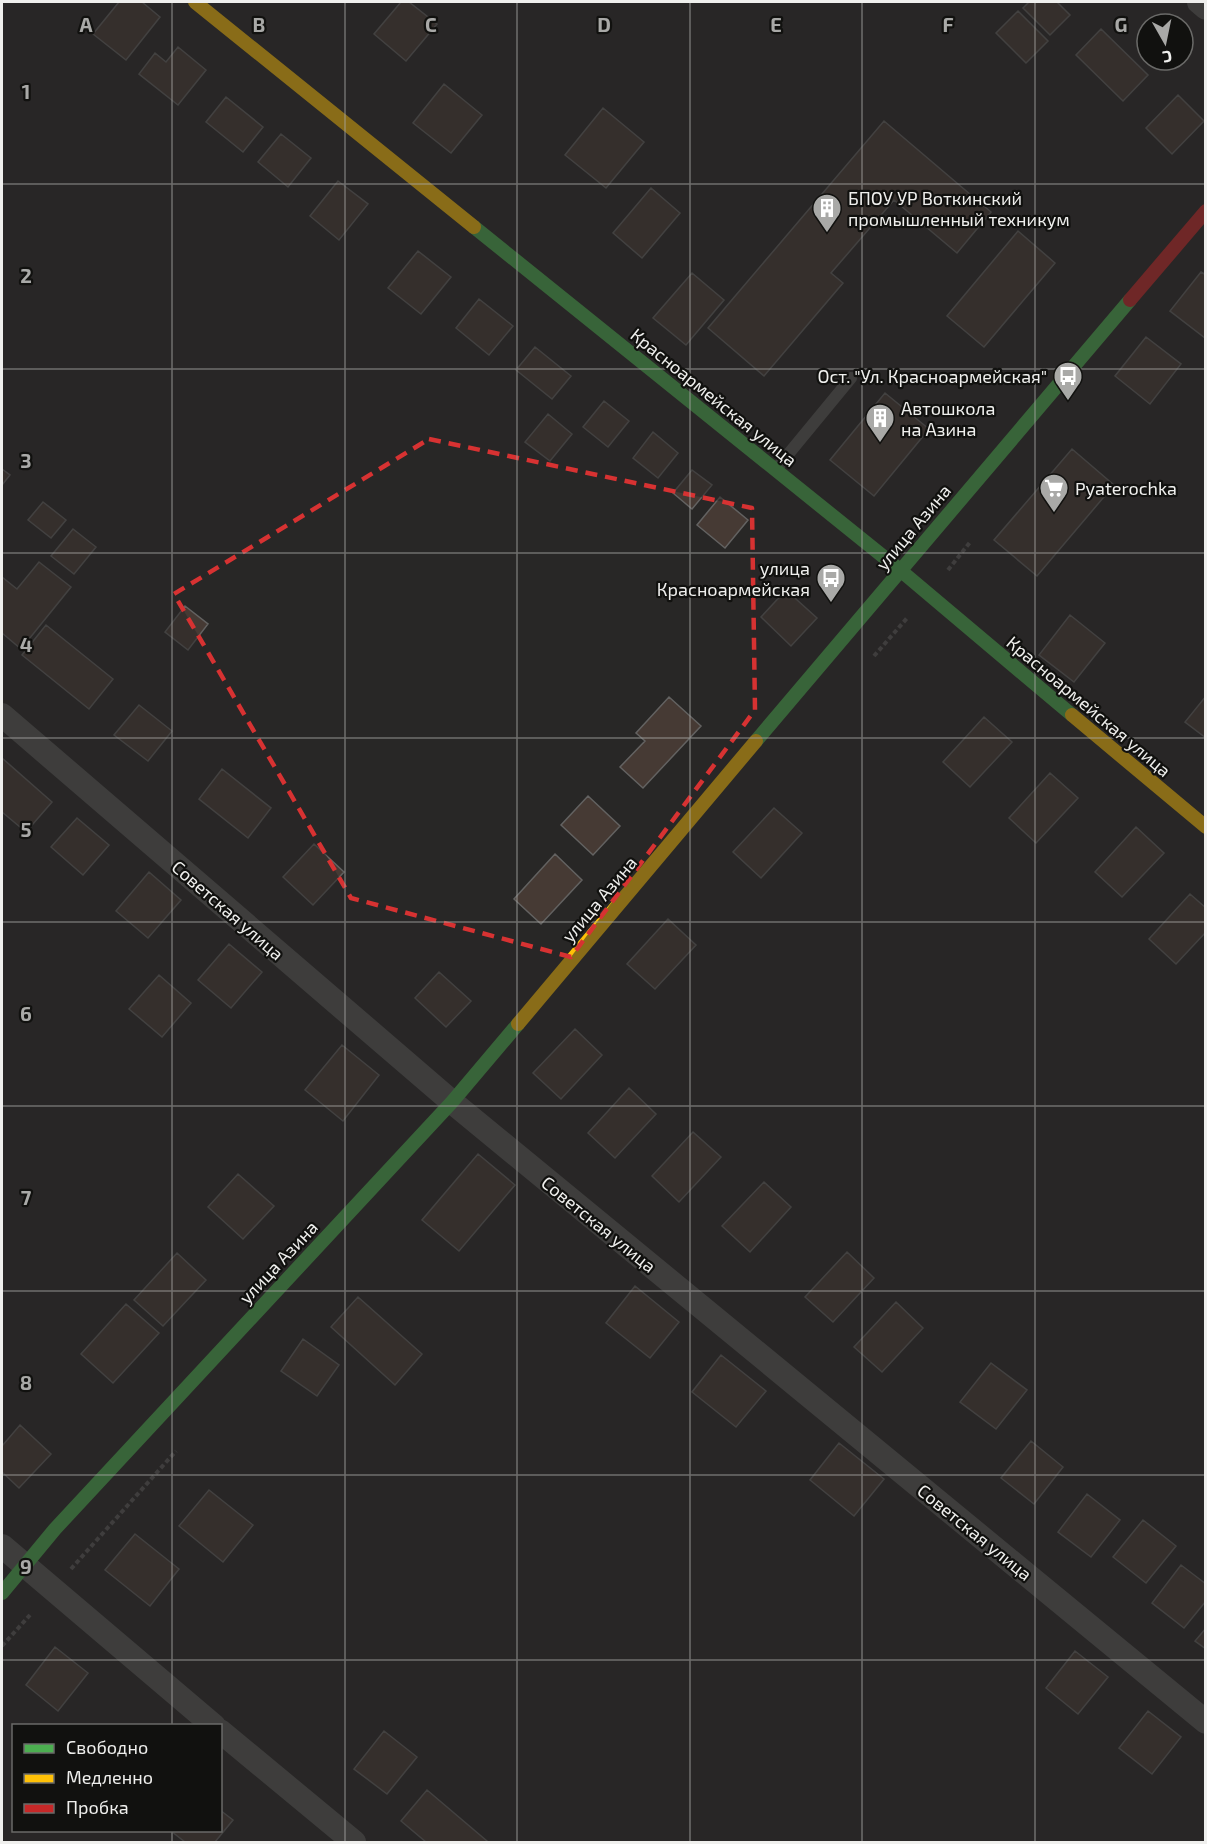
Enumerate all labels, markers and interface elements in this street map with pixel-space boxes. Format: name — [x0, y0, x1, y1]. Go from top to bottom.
text: A — [79, 12, 93, 36]
text: B — [253, 12, 265, 36]
text: C — [425, 12, 437, 36]
text: D — [597, 12, 611, 36]
text: E — [770, 12, 782, 36]
text: F — [942, 12, 954, 36]
text: G — [1115, 12, 1127, 36]
north arrow — [1135, 12, 1195, 72]
text: С — [1161, 47, 1174, 67]
text: 1 — [22, 79, 30, 103]
place label: БПОУ УР Воткинский промышленный техникум — [848, 187, 1070, 230]
building icon: БПОУ УР Воткинский промышленный техникум — [811, 192, 843, 234]
text: 2 — [20, 263, 32, 287]
street label: Красноармейская улица — [626, 323, 802, 471]
bus stop icon: Ост. "Ул. Красноармейская" — [1052, 360, 1084, 402]
place label: Ост. "Ул. Красноармейская" — [817, 365, 1047, 387]
place label: Автошкола на Азина — [901, 397, 995, 440]
building icon: Автошкола на Азина — [864, 402, 896, 444]
text: 3 — [20, 448, 32, 472]
supermarket icon: Pyaterochka — [1038, 472, 1070, 514]
place label: Pyaterochka — [1075, 477, 1177, 499]
street label: улица Азина — [871, 480, 955, 574]
place label: улица Красноармейская — [657, 557, 810, 600]
bus stop icon: улица Красноармейская — [815, 562, 847, 604]
street label: Красноармейская улица — [1002, 631, 1176, 781]
text: 4 — [20, 632, 33, 656]
text: 5 — [20, 817, 32, 841]
street label: улица Азина — [557, 852, 641, 946]
street label: Советская улица — [168, 855, 288, 965]
text: 6 — [20, 1001, 32, 1025]
street label: Советская улица — [537, 1171, 661, 1277]
text: 7 — [21, 1185, 32, 1209]
street label: улица Азина — [234, 1216, 322, 1308]
text: 8 — [20, 1370, 32, 1394]
street label: Советская улица — [913, 1479, 1037, 1585]
text: 9 — [20, 1554, 32, 1578]
legend — [12, 1724, 222, 1832]
text: Свободно — [66, 1736, 148, 1758]
text: Медленно — [66, 1766, 153, 1788]
text: Пробка — [66, 1796, 129, 1818]

